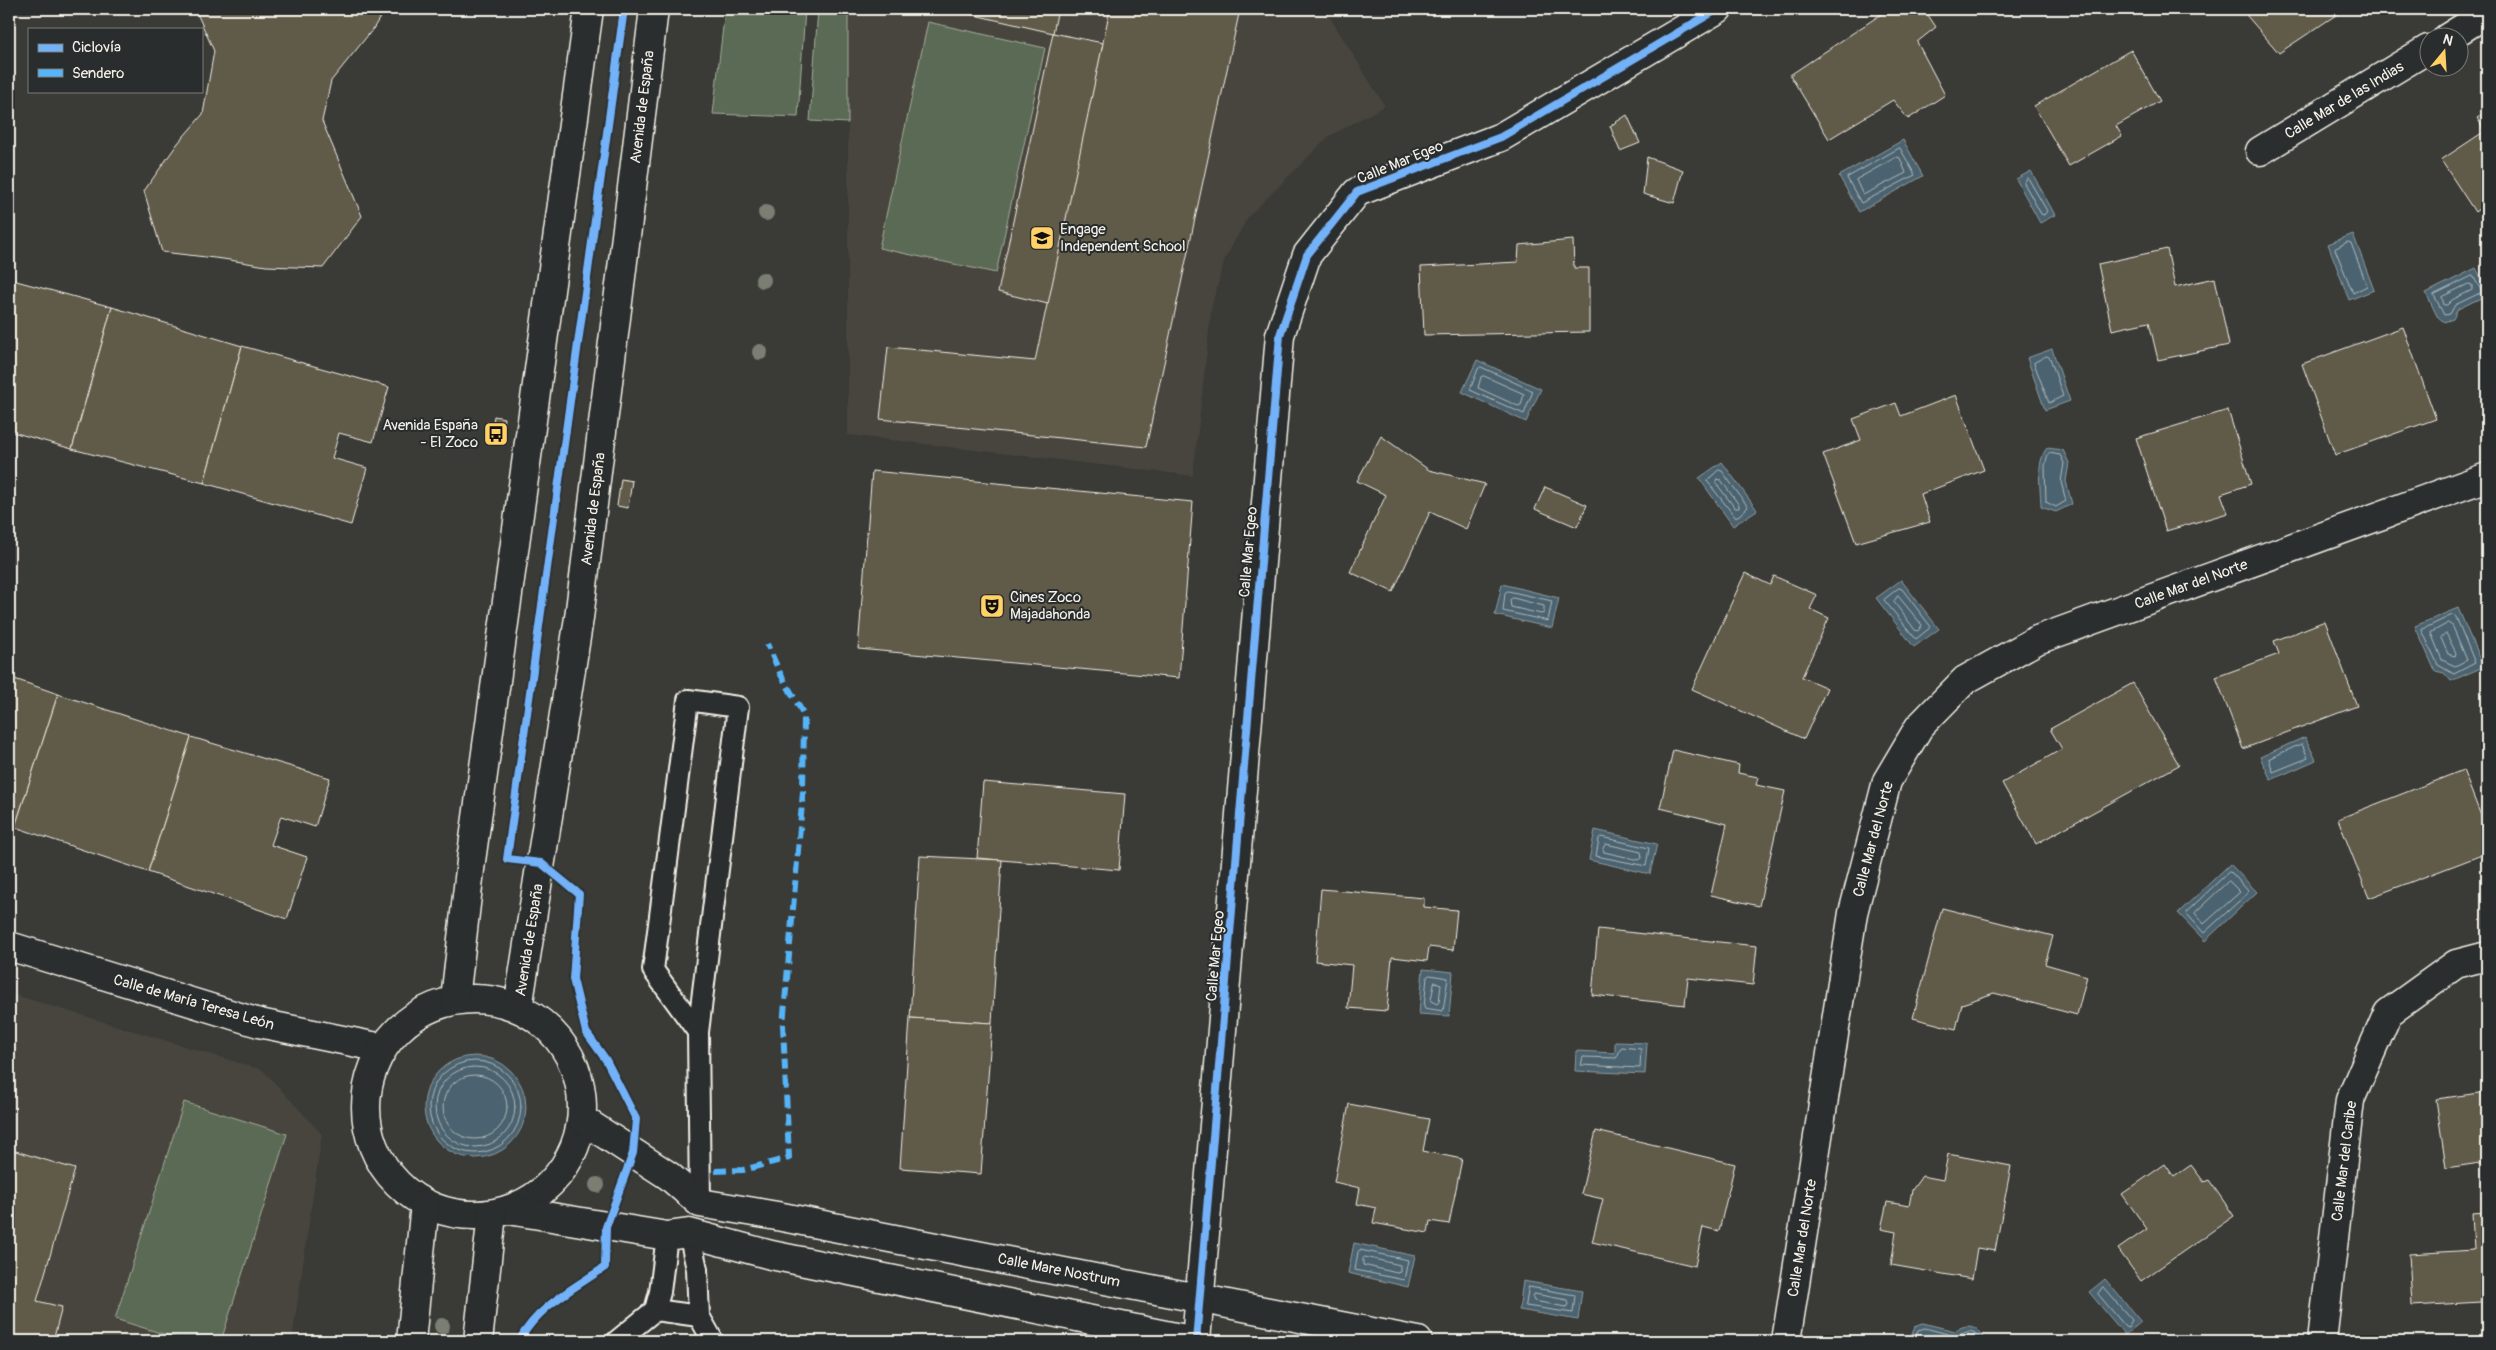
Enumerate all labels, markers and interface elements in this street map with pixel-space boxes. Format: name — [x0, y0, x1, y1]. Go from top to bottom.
legend — [28, 28, 202, 92]
north arrow — [2418, 28, 2468, 78]
text: N — [2441, 31, 2455, 50]
text: Ciclovía — [72, 38, 121, 57]
street label: Avenida de España — [626, 49, 659, 165]
street label: Calle Mar de las Indias — [2281, 57, 2407, 143]
text: Sendero — [72, 64, 124, 83]
street label: Calle Mar Egeo — [1354, 137, 1446, 188]
place label: Engage Independent School — [1060, 220, 1186, 256]
school or university icon: Engage Independent School — [1029, 225, 1055, 251]
place label: Avenida España - El Zoco — [382, 416, 478, 452]
bus stop icon: Avenida España - El Zoco — [483, 421, 509, 447]
street label: Avenida de España — [577, 451, 610, 567]
street label: Calle Mar Egeo — [1235, 506, 1262, 598]
street label: Calle Mar del Norte — [2132, 555, 2251, 614]
place label: Cines Zoco Majadahonda — [1010, 588, 1090, 624]
theatre icon: Cines Zoco Majadahonda — [979, 593, 1005, 619]
street label: Calle Mar del Norte — [1849, 779, 1898, 899]
street label: Avenida de España — [511, 882, 548, 998]
street label: Calle Mar Egeo — [1202, 910, 1229, 1002]
street label: Calle de María Teresa León — [111, 970, 277, 1035]
street label: Calle Mar del Caribe — [2328, 1099, 2361, 1222]
street label: Calle Mar del Norte — [1784, 1177, 1821, 1298]
street label: Calle Mare Nostrum — [996, 1249, 1122, 1292]

